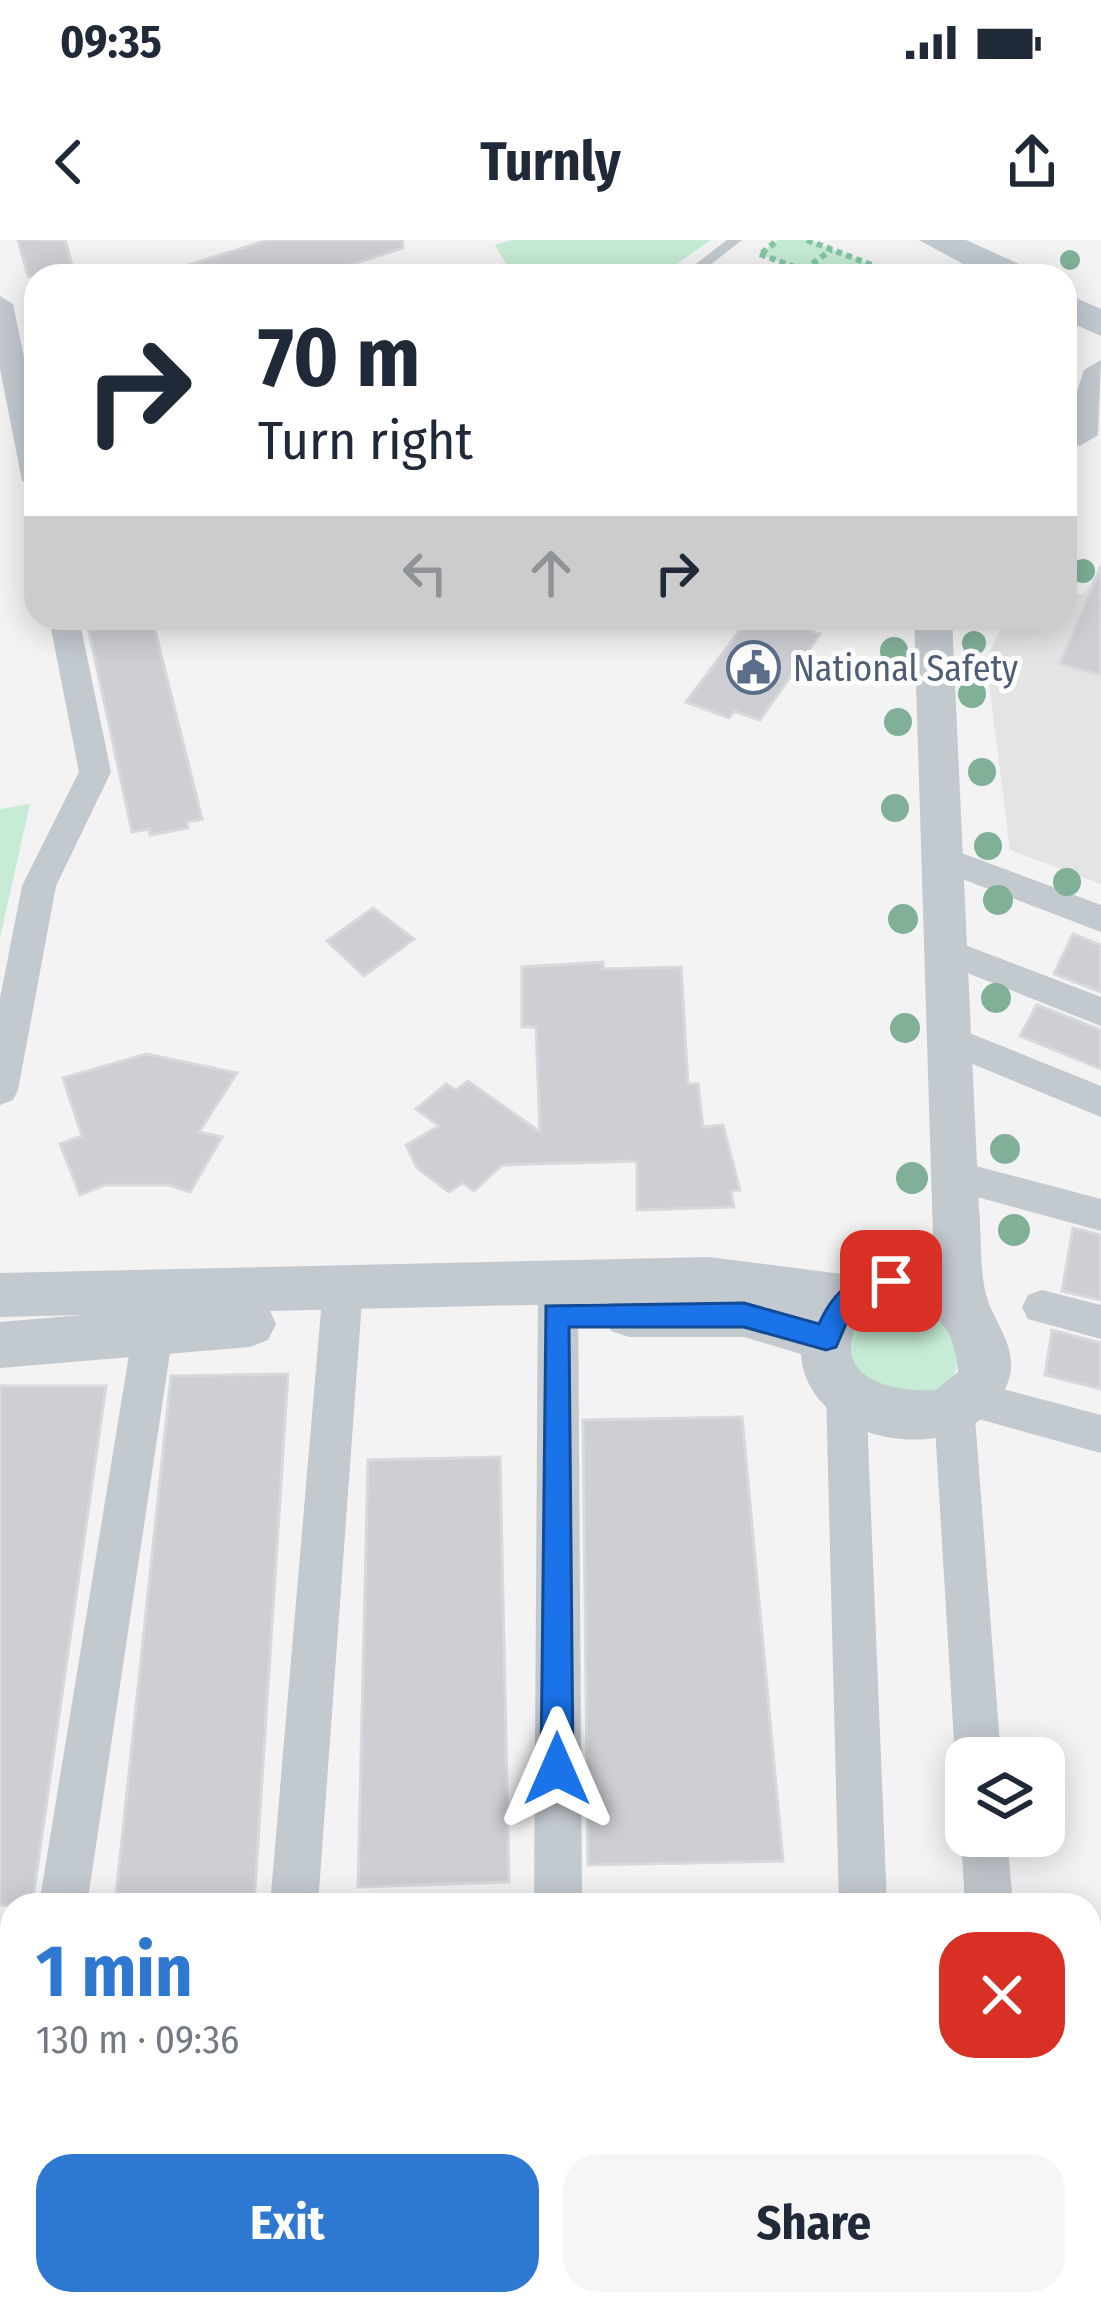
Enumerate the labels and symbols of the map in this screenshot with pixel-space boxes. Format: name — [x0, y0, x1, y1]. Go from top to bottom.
public building icon: National Safety — [726, 640, 782, 696]
place label: National Safety — [793, 647, 1018, 691]
pin — [840, 1230, 942, 1332]
position arrow — [494, 1706, 620, 1832]

